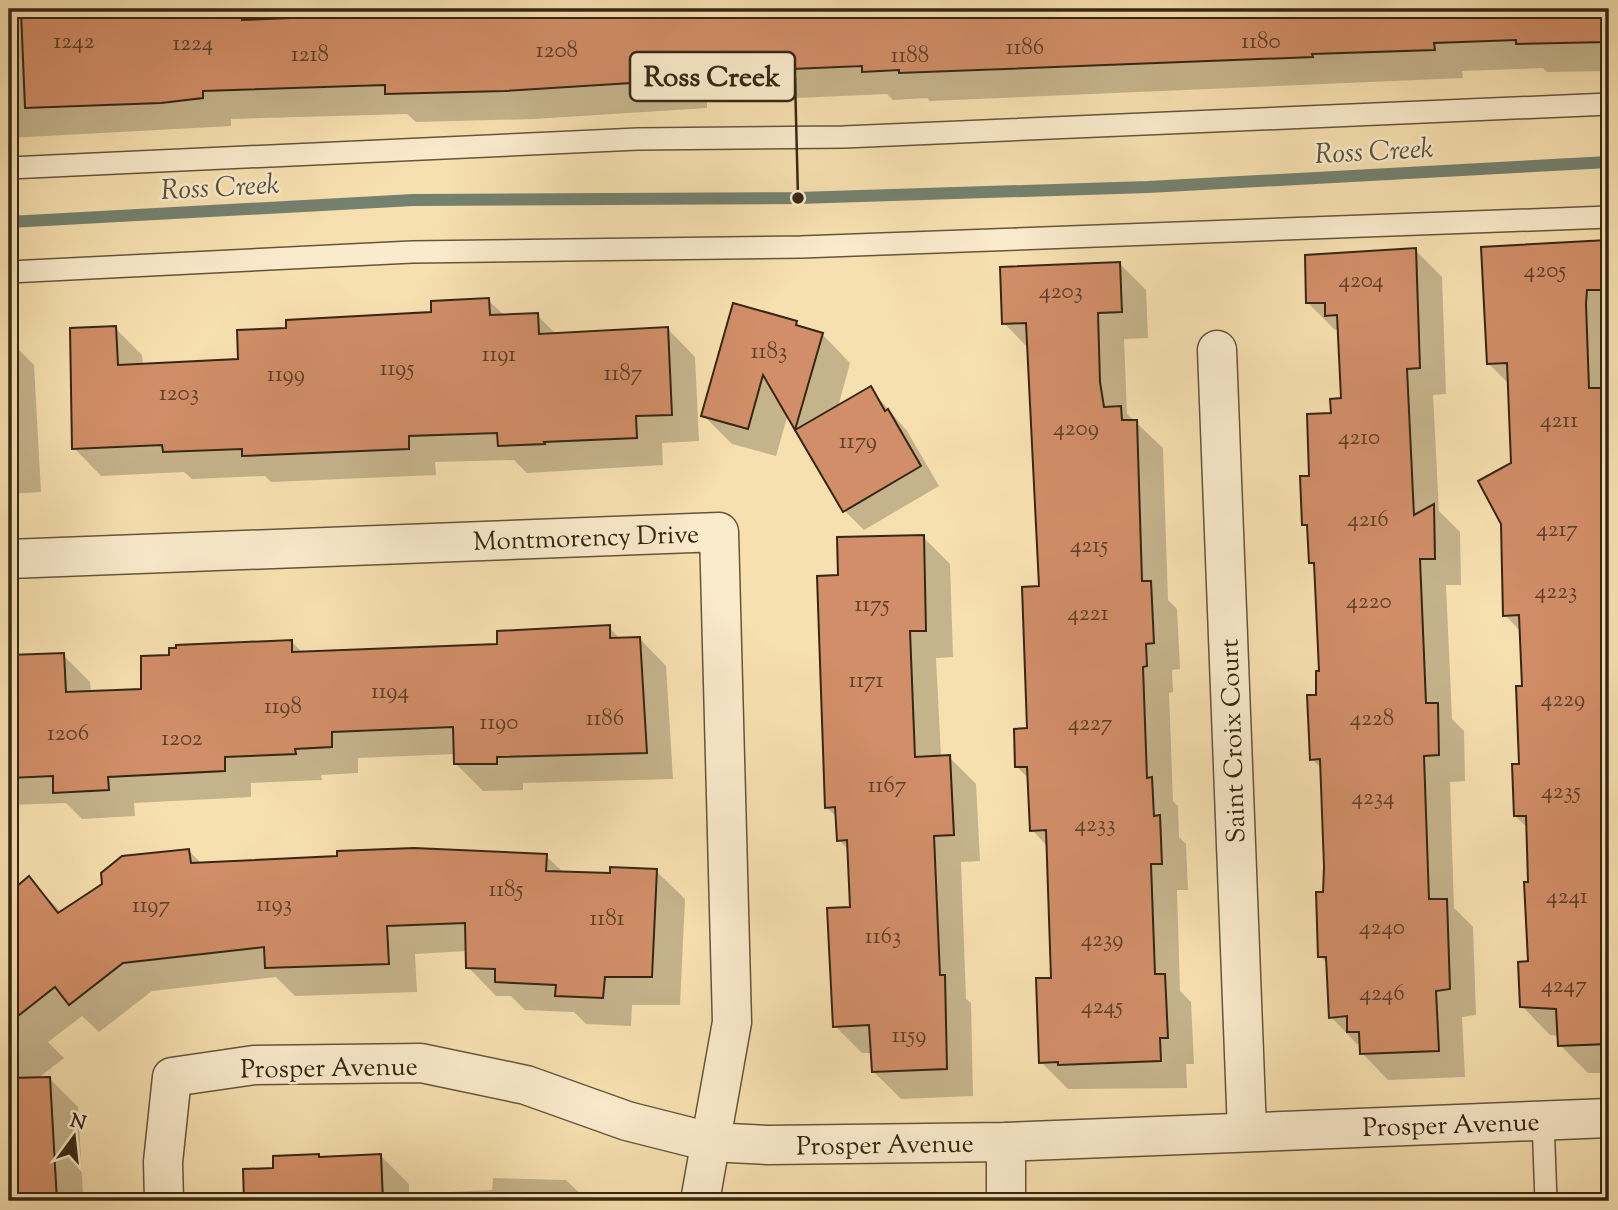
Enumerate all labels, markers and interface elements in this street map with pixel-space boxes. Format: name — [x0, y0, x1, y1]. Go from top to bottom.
house number: 1242 — [54, 26, 95, 59]
house number: 1180 — [1241, 26, 1281, 59]
house number: 1224 — [173, 28, 213, 61]
house number: 1186 — [1006, 32, 1044, 65]
house number: 1208 — [536, 35, 578, 68]
house number: 1218 — [291, 39, 329, 72]
house number: 1188 — [891, 40, 929, 73]
callout: Ross Creek — [630, 52, 795, 101]
text: Ross Creek — [644, 59, 781, 99]
water label: Ross Creek — [1314, 130, 1435, 176]
water label: Ross Creek — [160, 166, 281, 212]
house number: 4205 — [1524, 255, 1566, 288]
house number: 4204 — [1339, 265, 1384, 298]
house number: 4203 — [1039, 276, 1083, 309]
house number: 1183 — [751, 336, 787, 369]
house number: 1191 — [482, 339, 516, 372]
house number: 1195 — [380, 353, 414, 386]
house number: 1187 — [604, 358, 643, 391]
house number: 1199 — [267, 359, 305, 392]
house number: 1203 — [159, 378, 199, 411]
house number: 4211 — [1540, 405, 1578, 438]
house number: 4209 — [1053, 413, 1099, 446]
house number: 4210 — [1338, 422, 1380, 455]
house number: 1179 — [839, 426, 877, 459]
house number: 4216 — [1347, 504, 1389, 537]
house number: 4217 — [1536, 514, 1578, 547]
street label: Montmorency Drive — [472, 517, 700, 562]
house number: 4215 — [1070, 530, 1108, 563]
house number: 4223 — [1535, 576, 1577, 609]
house number: 4220 — [1346, 586, 1392, 619]
house number: 1175 — [854, 589, 890, 622]
house number: 4221 — [1068, 598, 1109, 631]
street label: Saint Croix Court — [1212, 638, 1257, 844]
house number: 1171 — [849, 665, 884, 698]
house number: 1194 — [371, 676, 409, 709]
house number: 4229 — [1541, 684, 1585, 717]
house number: 1198 — [264, 691, 302, 724]
house number: 1186 — [586, 703, 624, 736]
house number: 4228 — [1350, 703, 1394, 736]
house number: 1190 — [480, 707, 518, 740]
house number: 4227 — [1068, 708, 1113, 741]
house number: 1206 — [47, 718, 89, 751]
house number: 1202 — [161, 723, 203, 756]
house number: 1167 — [868, 770, 907, 803]
house number: 4235 — [1541, 776, 1581, 809]
house number: 4234 — [1351, 782, 1395, 815]
house number: 4233 — [1075, 809, 1115, 842]
house number: 1185 — [488, 874, 524, 907]
house number: 4241 — [1546, 881, 1588, 914]
house number: 1193 — [256, 889, 292, 922]
house number: 1197 — [132, 890, 171, 923]
house number: 1181 — [590, 903, 625, 936]
house number: 4240 — [1359, 912, 1405, 945]
house number: 1163 — [865, 921, 901, 954]
house number: 4239 — [1081, 924, 1123, 957]
house number: 4247 — [1541, 970, 1587, 1003]
house number: 4246 — [1359, 978, 1405, 1011]
house number: 4245 — [1081, 991, 1123, 1024]
house number: 1159 — [892, 1020, 926, 1053]
street label: Prosper Avenue — [240, 1049, 418, 1090]
north arrow — [38, 1102, 108, 1172]
street label: Prosper Avenue — [1362, 1105, 1540, 1148]
text: N — [67, 1108, 89, 1138]
street label: Prosper Avenue — [796, 1126, 974, 1167]

